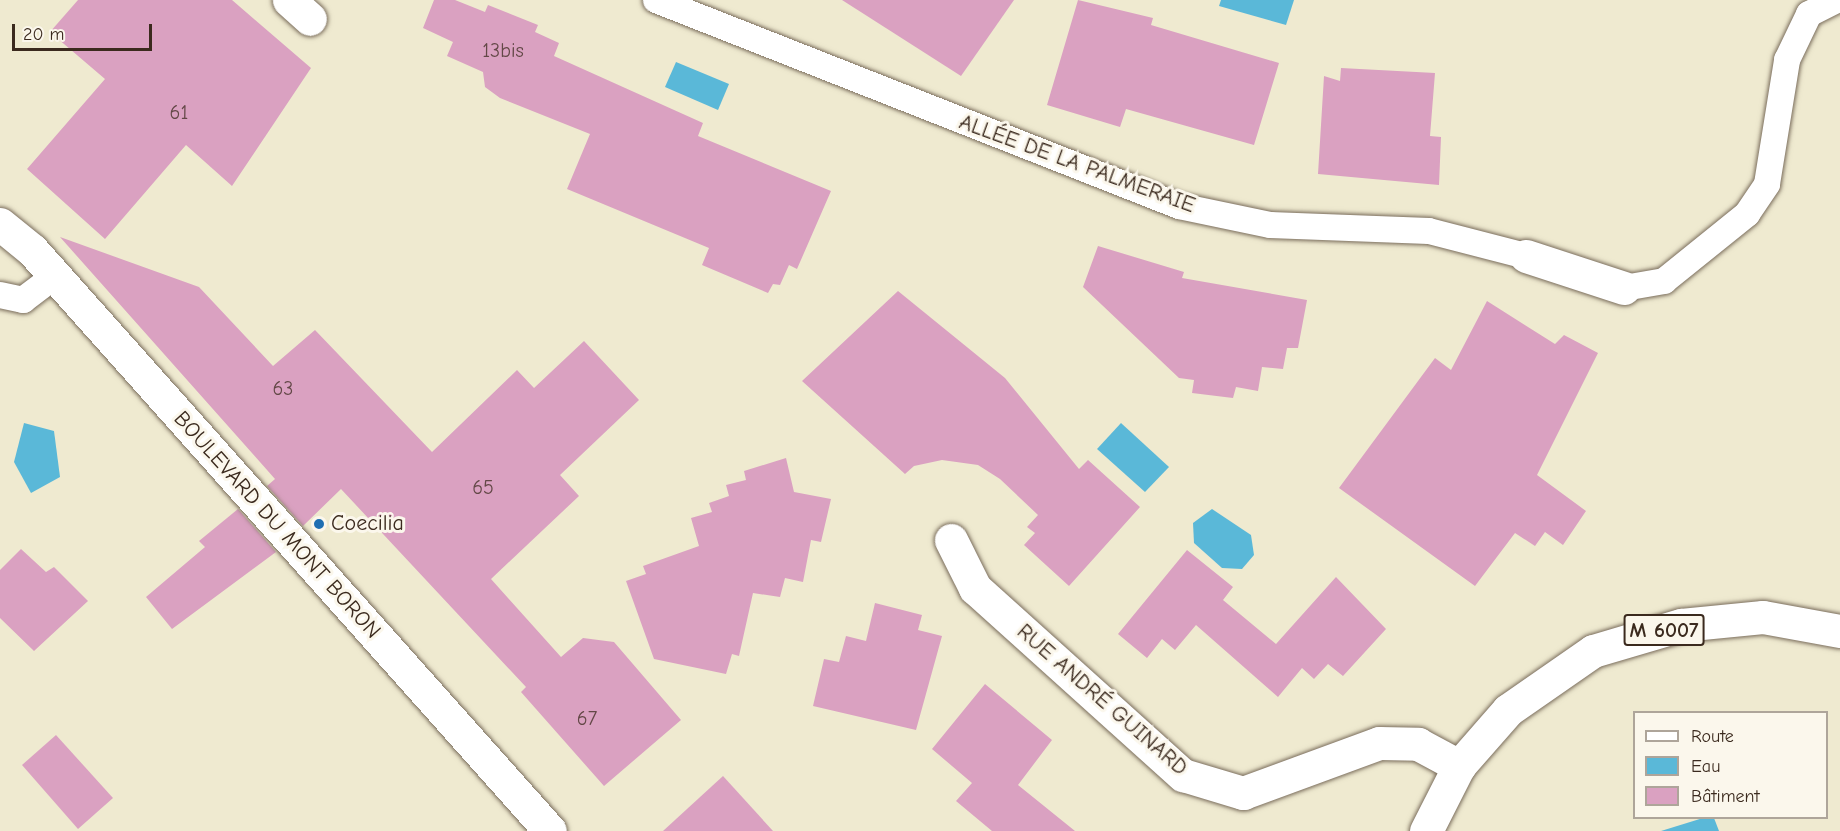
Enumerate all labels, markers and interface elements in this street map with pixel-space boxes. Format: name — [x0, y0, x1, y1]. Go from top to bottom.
scale bar — [15, 12, 154, 50]
text: 20 m — [23, 24, 64, 45]
house number: 13bis — [482, 38, 524, 62]
house number: 61 — [170, 100, 188, 124]
street label: ALLÉE DE LA PALMERAIE — [956, 109, 1198, 219]
house number: 63 — [273, 376, 293, 400]
street label: BOULEVARD DU MONT BORON — [168, 406, 386, 644]
house number: 65 — [472, 475, 494, 499]
place label: Coecilia — [331, 511, 404, 537]
marker: Coecilia — [312, 517, 326, 531]
road number: M 6007 — [1624, 612, 1704, 648]
street label: RUE ANDRÉ GUINARD — [1011, 619, 1193, 781]
house number: 67 — [577, 706, 597, 730]
legend — [1633, 711, 1828, 819]
text: Route — [1691, 726, 1734, 747]
text: Eau — [1691, 756, 1720, 777]
text: Bâtiment — [1691, 786, 1760, 807]

